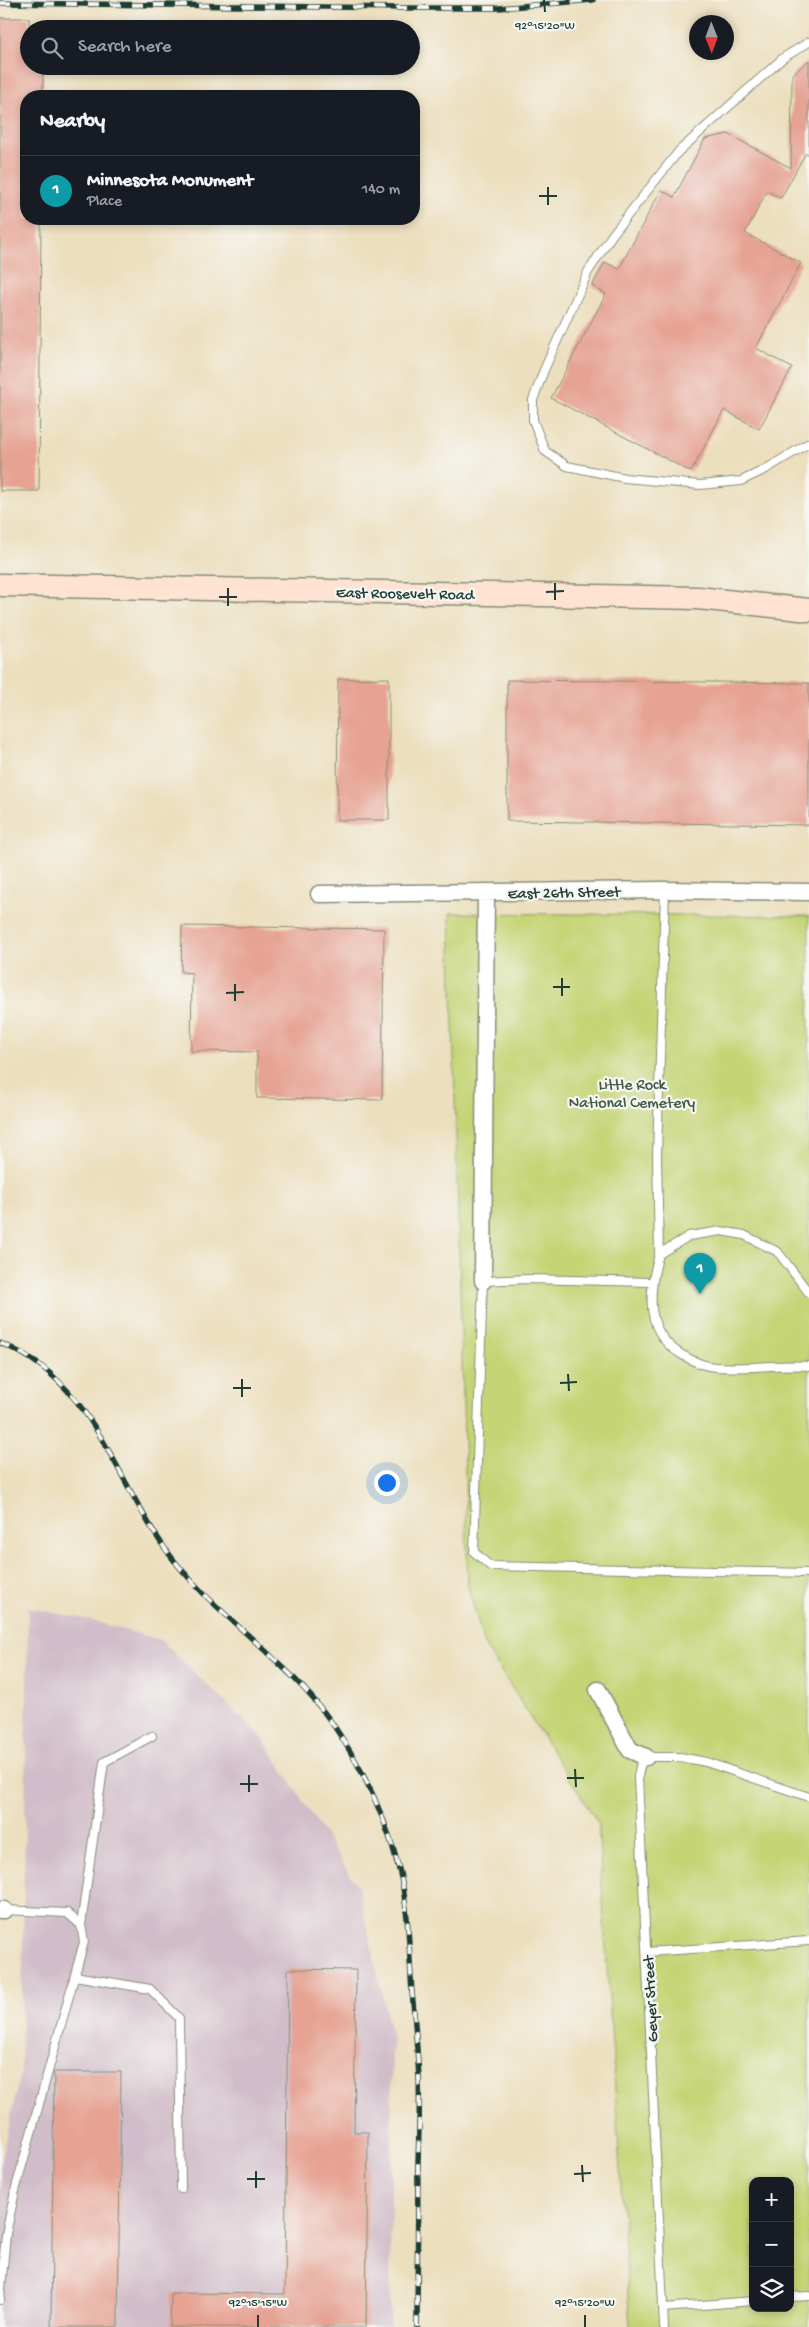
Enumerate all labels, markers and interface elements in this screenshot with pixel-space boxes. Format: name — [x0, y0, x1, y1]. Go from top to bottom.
north arrow — [689, 15, 734, 60]
search box — [20, 20, 420, 75]
text: 92°15'20"W — [514, 20, 575, 34]
icon: search — [38, 34, 66, 62]
text: Search here — [78, 36, 172, 59]
text: Nearby — [40, 110, 105, 135]
text: Minnesota Monument — [87, 170, 253, 193]
text: 1 — [53, 181, 59, 200]
text: 140 m — [362, 181, 400, 200]
text: Place — [87, 193, 122, 212]
street label: East Roosevelt Road — [336, 585, 476, 606]
street label: East 26th Street — [508, 884, 622, 905]
park label: Little Rock National Cemetery — [569, 1077, 695, 1114]
pin: 1 — [684, 1253, 716, 1294]
your location — [374, 1470, 400, 1496]
street label: Geyer Street — [641, 1954, 664, 2043]
map controls — [749, 2177, 794, 2312]
button: + — [749, 2177, 794, 2222]
button: − — [749, 2222, 794, 2267]
button: layers — [749, 2267, 794, 2312]
text: 92°15'15"W — [228, 2297, 287, 2311]
text: 92°15'20"W — [554, 2297, 615, 2311]

